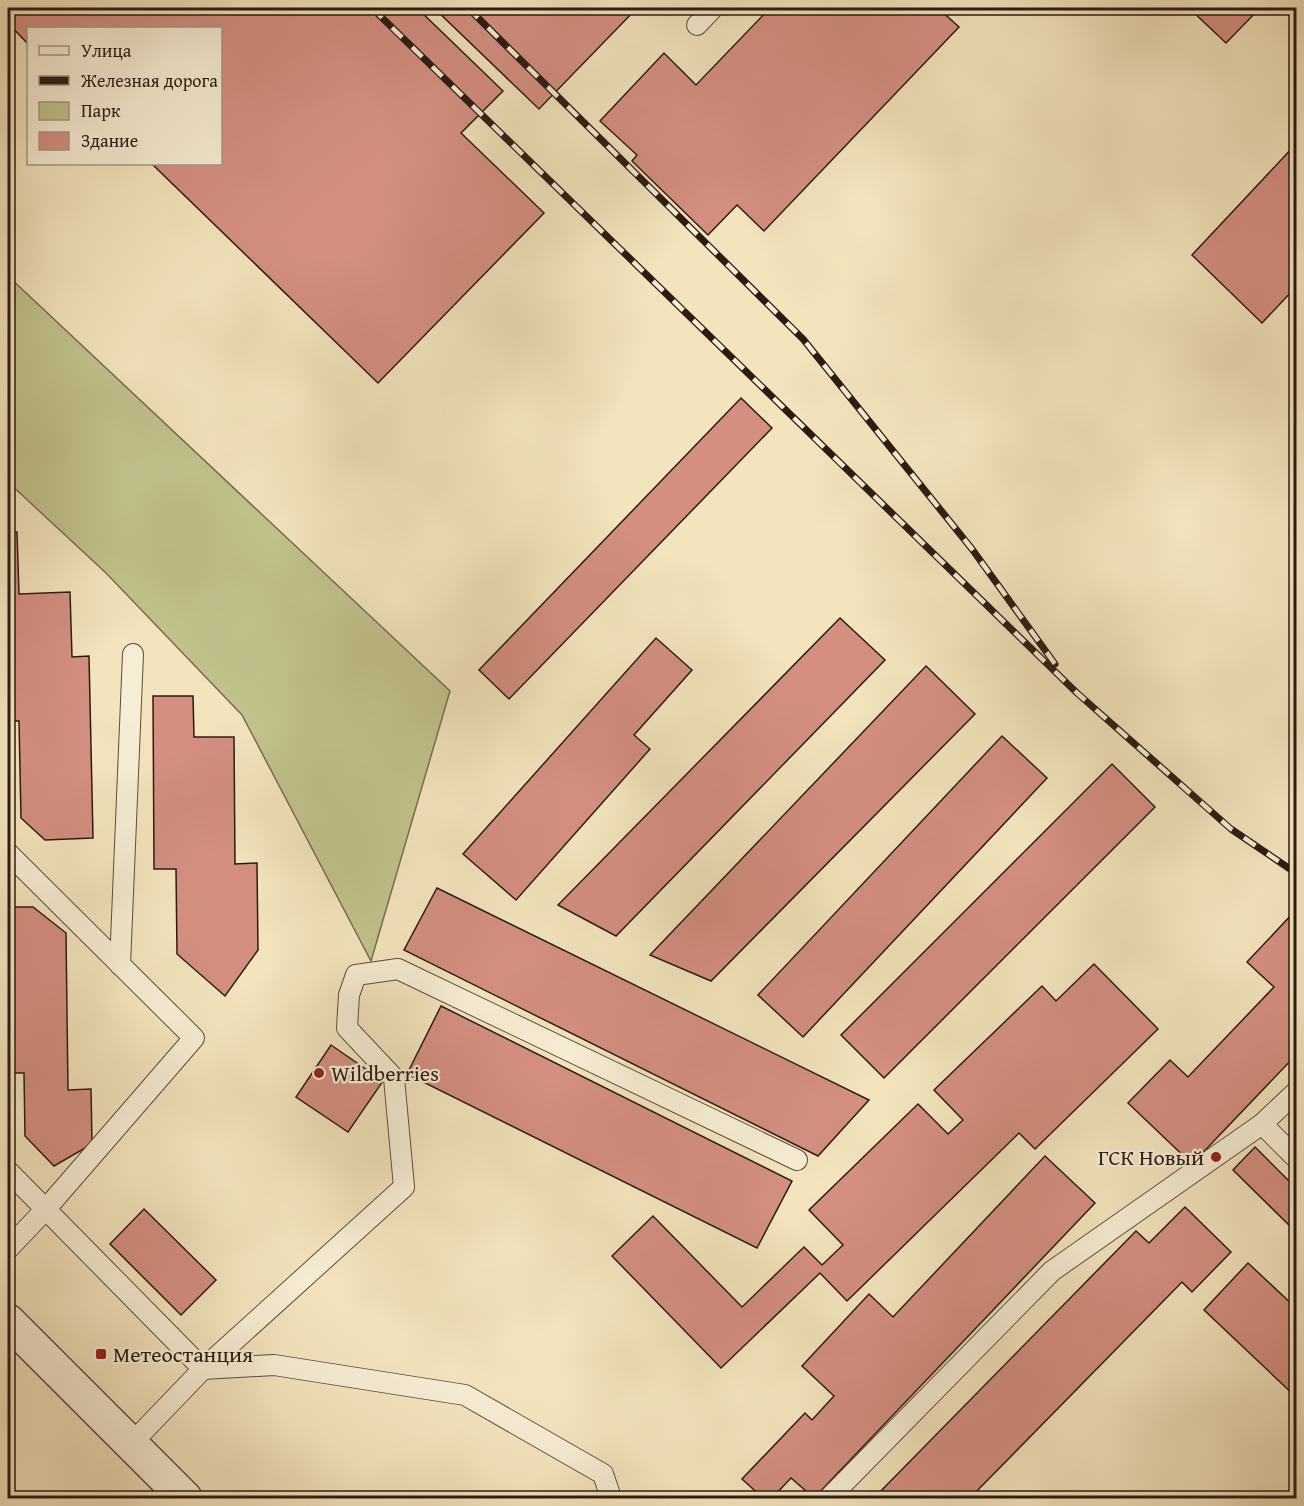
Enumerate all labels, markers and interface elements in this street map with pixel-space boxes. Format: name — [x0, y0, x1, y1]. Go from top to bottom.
legend — [27, 27, 222, 165]
text: Улица — [81, 37, 132, 64]
text: Железная дорога — [80, 67, 218, 94]
text: Парк — [81, 97, 121, 124]
text: Здание — [81, 127, 138, 154]
place label: Wildberries — [331, 1057, 439, 1089]
marker: Wildberries — [312, 1066, 326, 1080]
place label: ГСК Новый — [1098, 1141, 1204, 1173]
marker: ГСК Новый — [1209, 1150, 1223, 1164]
place label: Метеостанция — [113, 1338, 253, 1370]
marker: Метеостанция — [94, 1347, 108, 1361]

